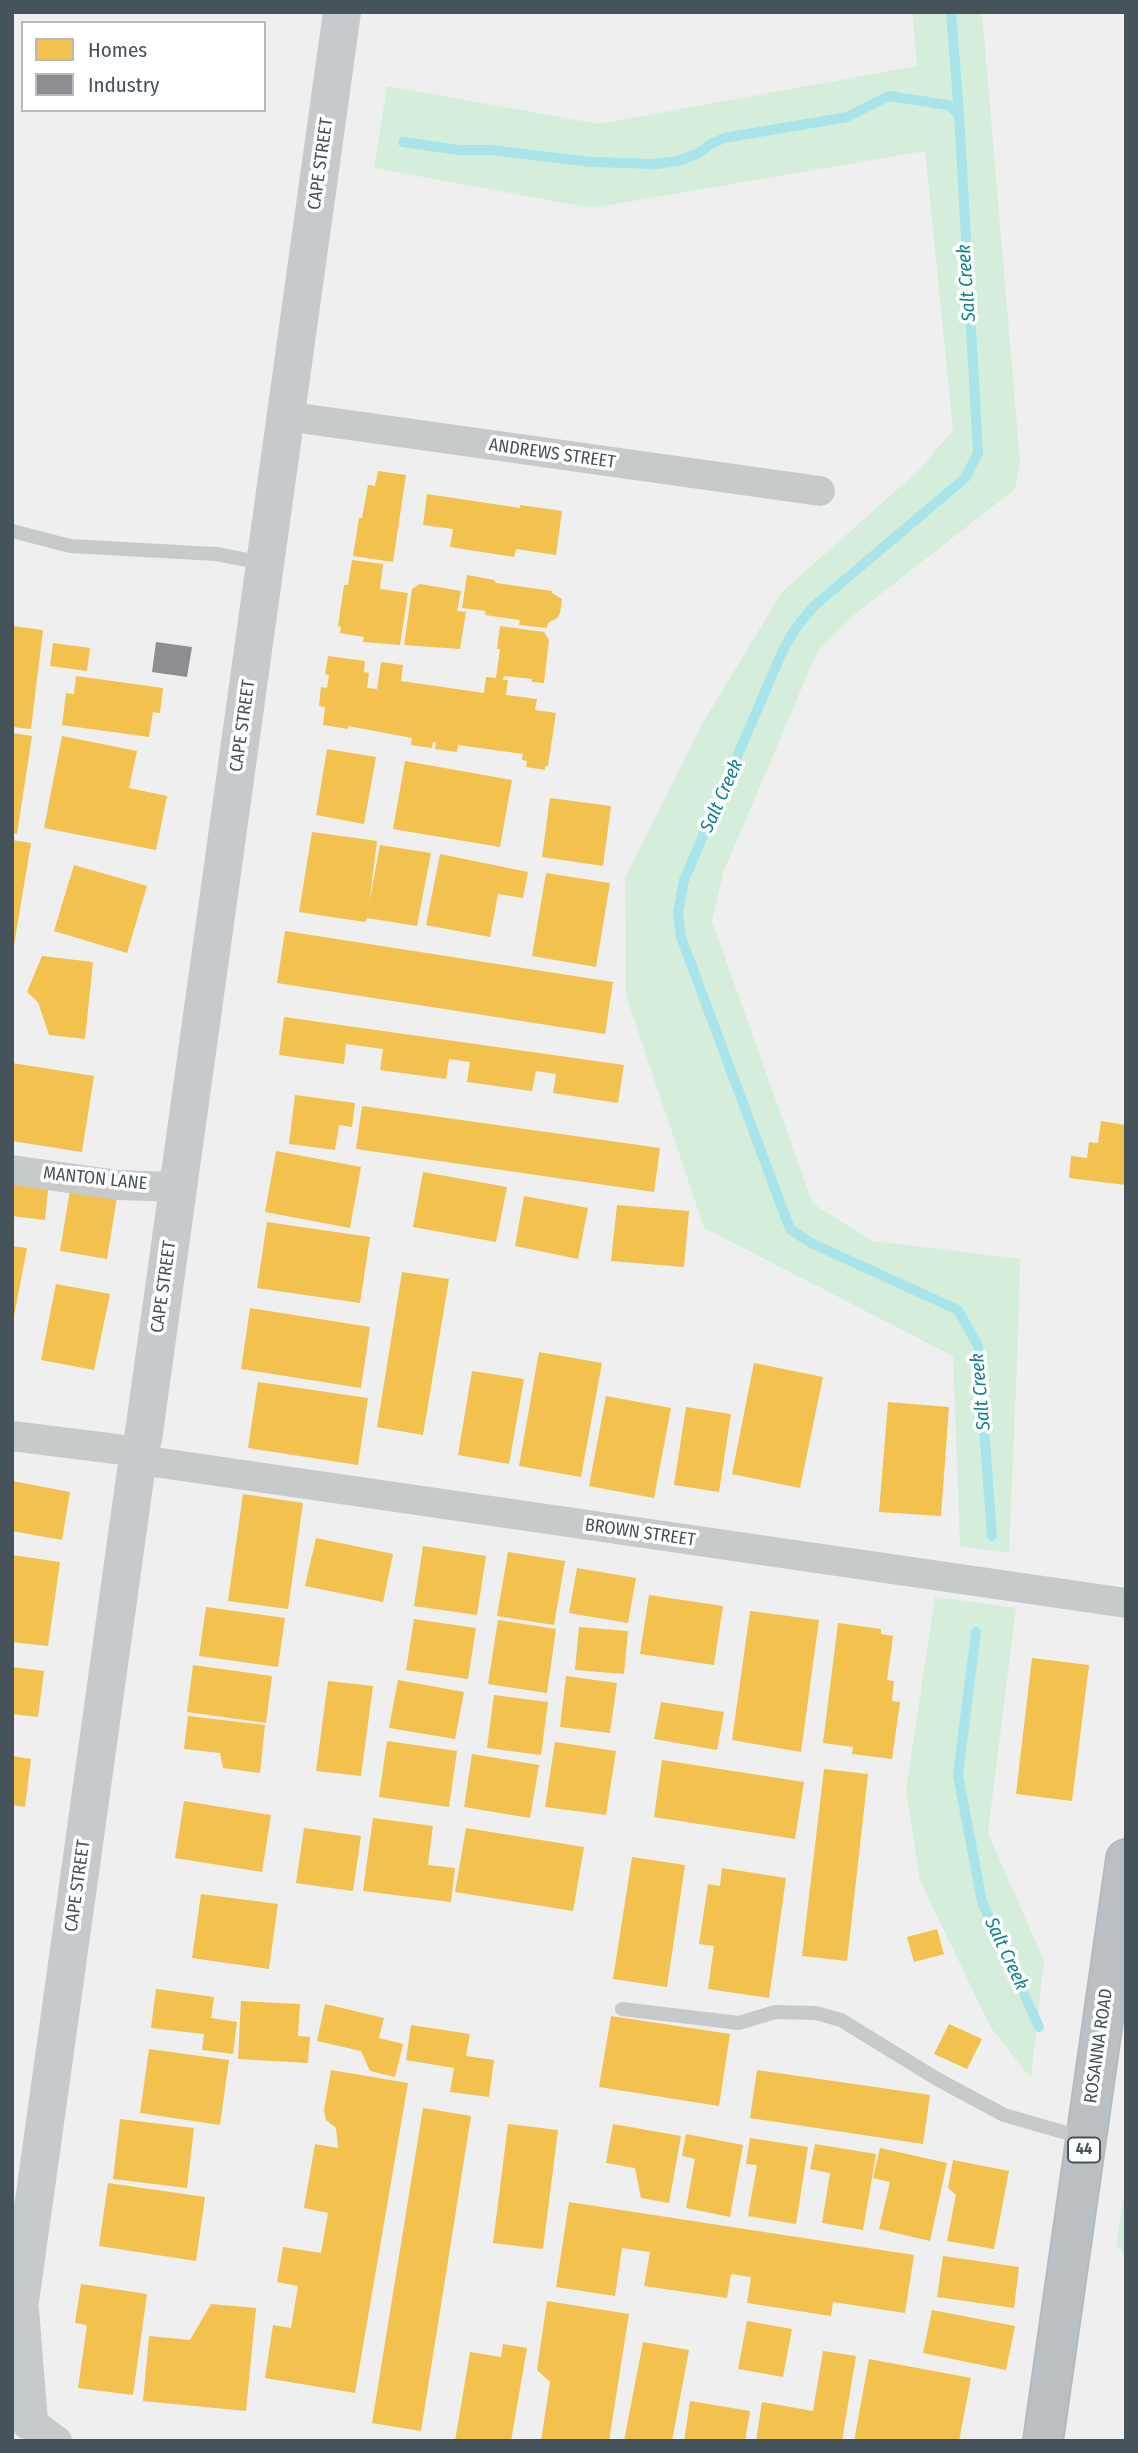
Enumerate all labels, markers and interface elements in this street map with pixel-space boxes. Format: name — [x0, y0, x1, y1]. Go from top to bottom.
legend — [21, 21, 266, 112]
text: Homes — [88, 37, 147, 63]
text: Industry — [88, 72, 159, 98]
street label: CAPE STREET — [304, 117, 338, 211]
water label: Salt Creek — [953, 244, 981, 322]
street label: ANDREWS STREET — [487, 434, 617, 474]
street label: CAPE STREET — [226, 679, 260, 773]
water label: Salt Creek — [696, 756, 748, 836]
street label: MANTON LANE — [42, 1163, 148, 1195]
street label: CAPE STREET — [147, 1240, 181, 1334]
water label: Salt Creek — [966, 1352, 996, 1432]
street label: BROWN STREET — [583, 1515, 697, 1551]
street label: CAPE STREET — [61, 1839, 95, 1933]
water label: Salt Creek — [979, 1914, 1033, 1994]
street label: ROSANNA ROAD — [1080, 1987, 1118, 2105]
road number: 44 — [1068, 2138, 1100, 2162]

